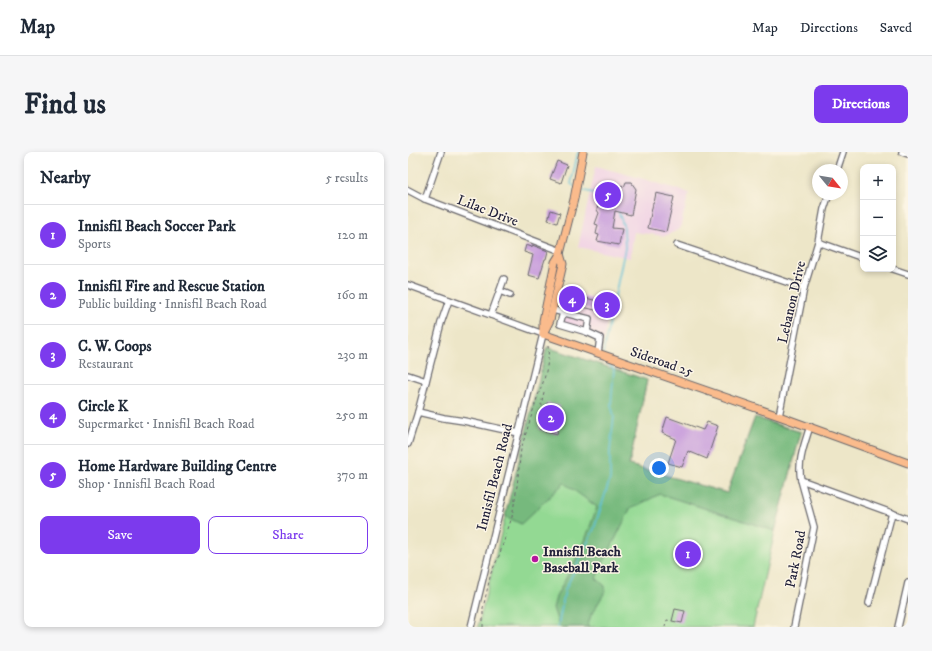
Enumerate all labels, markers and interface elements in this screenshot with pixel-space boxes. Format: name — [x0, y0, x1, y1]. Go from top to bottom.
text: Map — [20, 16, 55, 39]
text: Map — [752, 19, 778, 37]
text: Directions — [800, 19, 858, 37]
text: Saved — [880, 19, 912, 37]
button: Directions — [814, 85, 908, 123]
text: Find us — [24, 87, 106, 122]
north arrow — [812, 164, 848, 200]
map controls — [860, 164, 896, 272]
button: + — [860, 164, 896, 200]
text: Nearby — [40, 167, 90, 189]
text: 5 results — [326, 170, 368, 186]
pin: 5 — [595, 180, 621, 210]
street label: Lilac Drive — [455, 191, 521, 231]
button: − — [860, 200, 896, 236]
text: Innisfil Beach Soccer Park — [78, 217, 236, 236]
text: 1 — [51, 227, 55, 243]
text: 120 m — [337, 227, 368, 243]
text: Sports — [78, 236, 111, 252]
button: layers — [860, 236, 896, 272]
street label: Lebanon Drive — [774, 259, 810, 345]
text: Innisfil Fire and Rescue Station — [78, 277, 265, 296]
pin: 4 — [559, 284, 585, 314]
text: 2 — [50, 287, 56, 303]
text: 160 m — [337, 287, 368, 303]
pin: 3 — [594, 290, 620, 320]
text: Public building · Innisfil Beach Road — [78, 296, 267, 312]
text: C. W. Coops — [78, 337, 152, 356]
street label: Sideroad 25 — [628, 343, 696, 381]
text: 3 — [51, 347, 55, 363]
text: 230 m — [337, 347, 368, 363]
text: Restaurant — [78, 356, 134, 372]
text: Circle K — [78, 397, 128, 416]
pin: 2 — [538, 403, 564, 433]
text: 4 — [49, 407, 57, 423]
text: 250 m — [336, 407, 368, 423]
text: Supermarket · Innisfil Beach Road — [78, 416, 254, 432]
street label: Innisfil Beach Road — [473, 422, 517, 533]
text: Home Hardware Building Centre — [78, 457, 277, 476]
your location — [649, 458, 669, 478]
text: 5 — [50, 467, 56, 483]
text: 370 m — [337, 467, 368, 483]
text: Shop · Innisfil Beach Road — [78, 476, 215, 492]
button: Save — [40, 516, 200, 554]
button: Share — [208, 516, 368, 554]
street label: Park Road — [782, 529, 810, 589]
pin: 1 — [675, 539, 701, 569]
place label: Innisfil Beach Baseball Park — [543, 543, 621, 577]
marker: Innisfil Beach Baseball Park — [530, 554, 540, 564]

